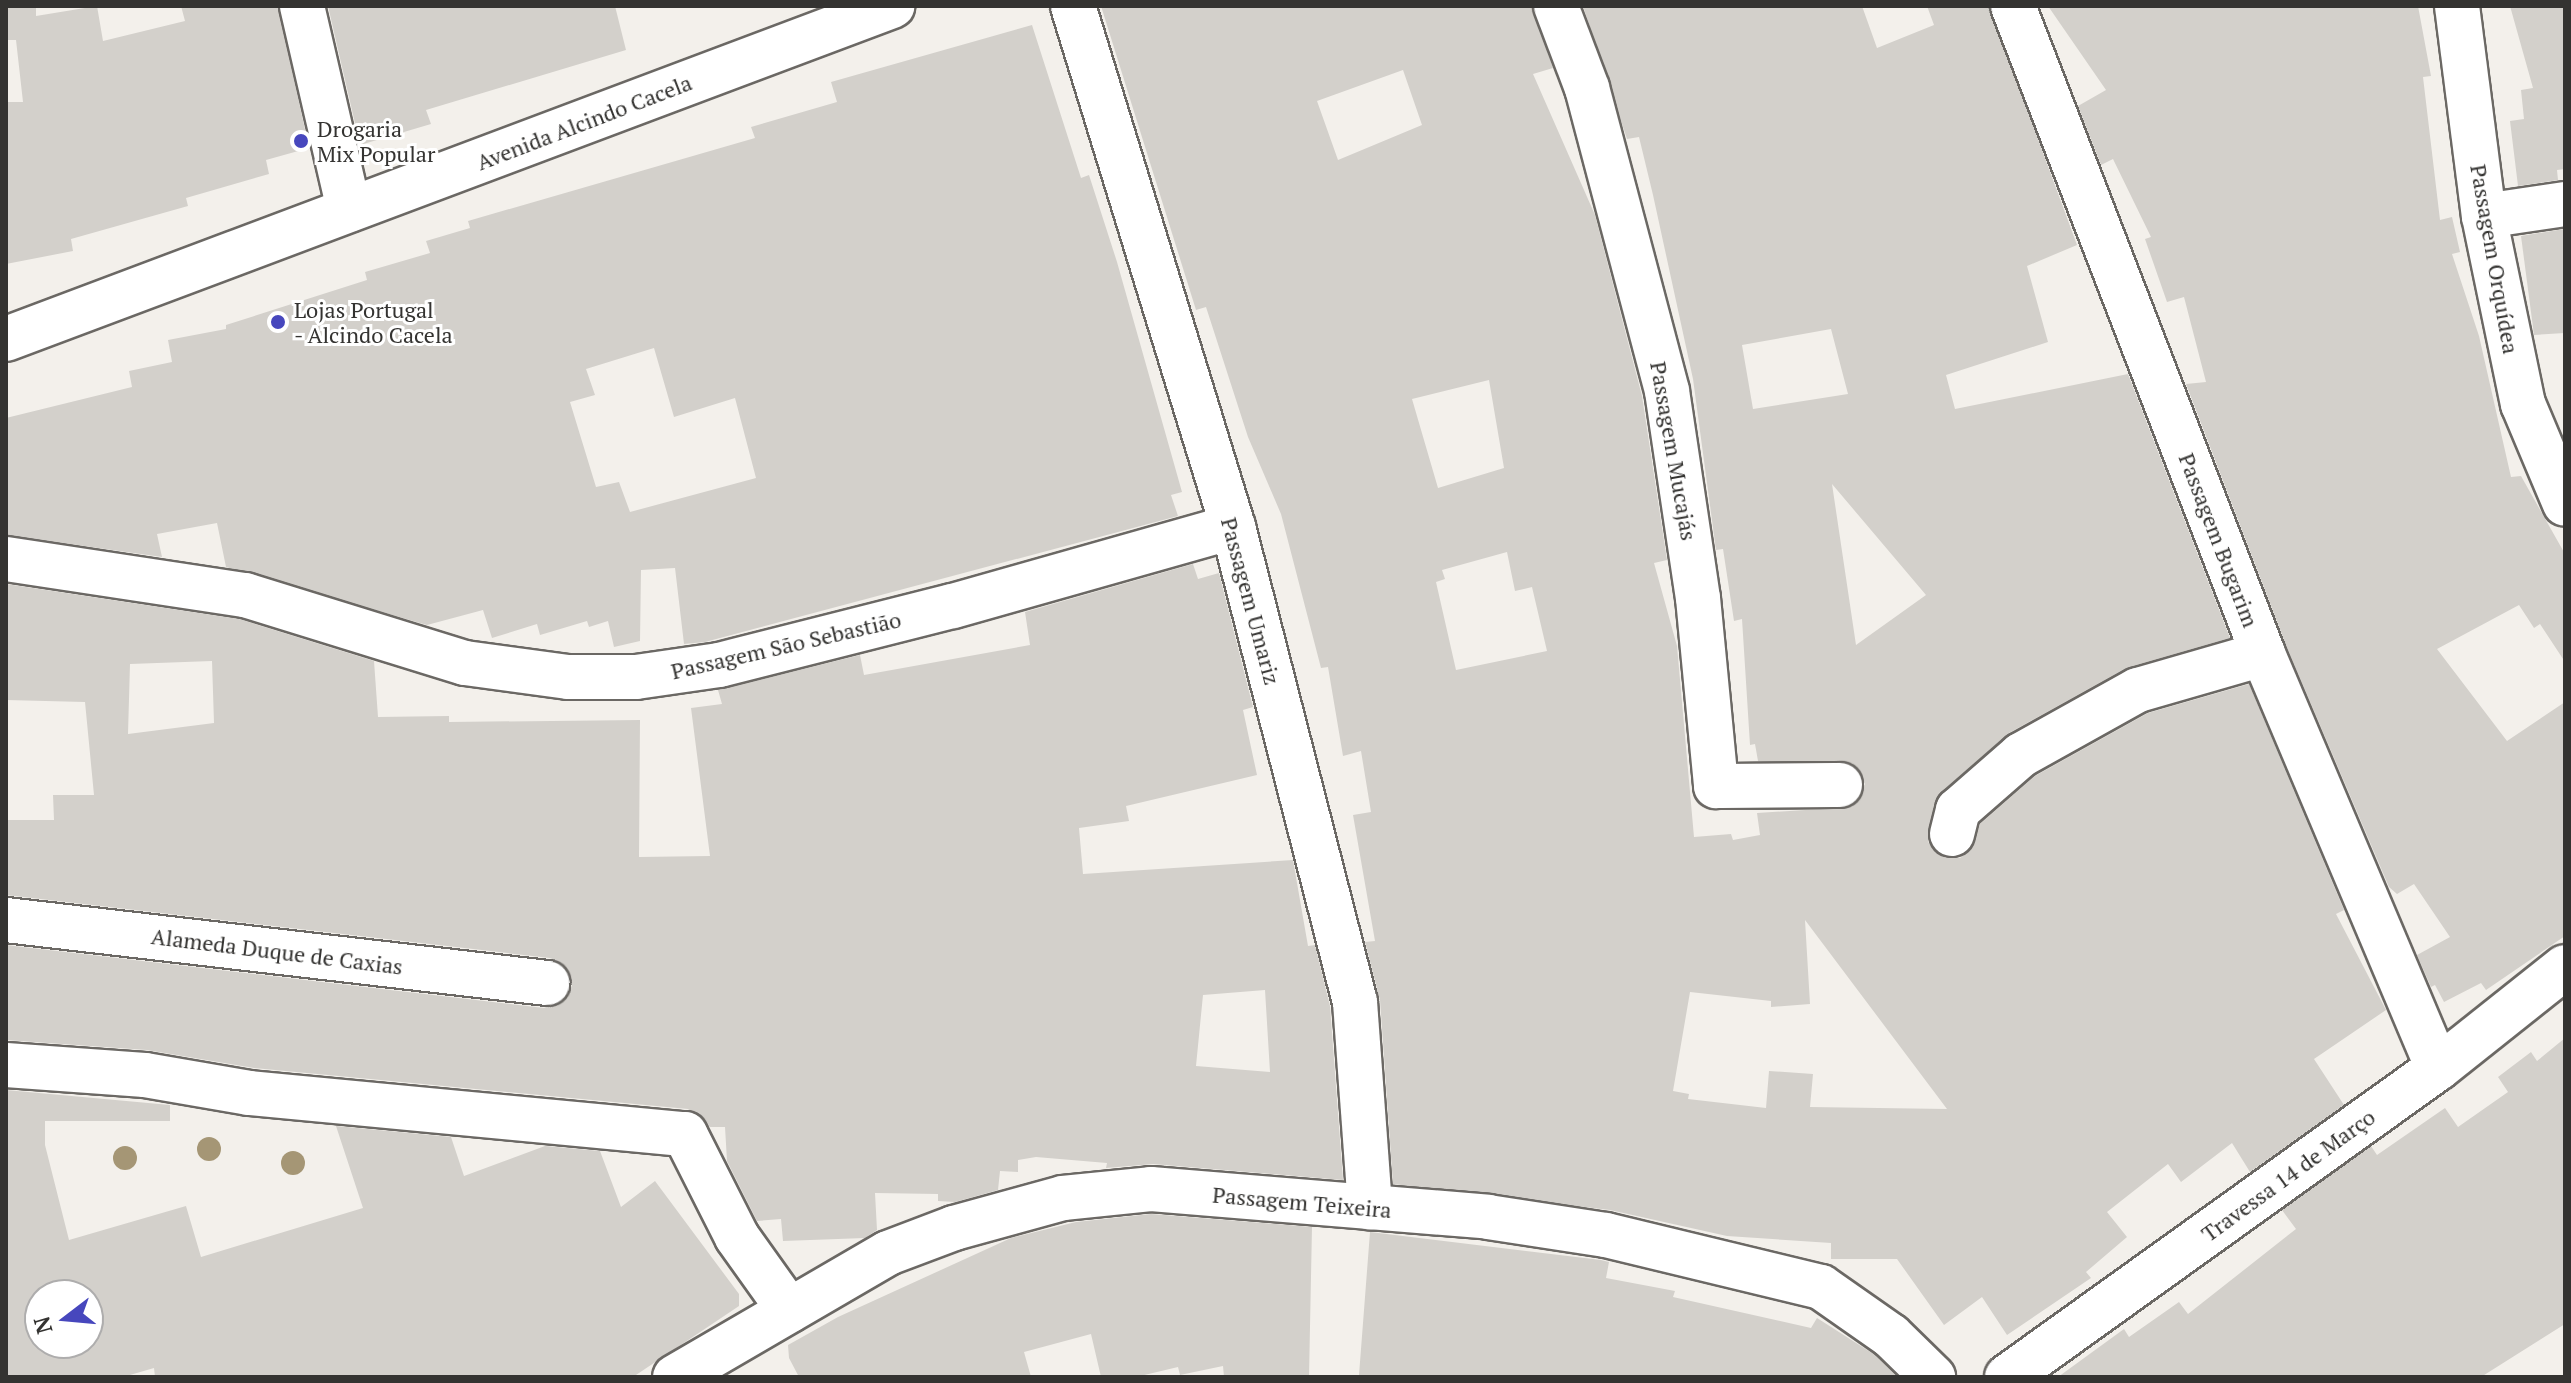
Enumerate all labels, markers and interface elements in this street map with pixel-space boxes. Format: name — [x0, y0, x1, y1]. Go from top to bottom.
street label: Avenida Alcindo Cacela — [472, 69, 696, 175]
place label: Drogaria Mix Popular — [317, 115, 435, 166]
marker: Drogaria Mix Popular — [292, 132, 310, 150]
street label: Passagem Orquídea — [2465, 162, 2525, 356]
place label: Lojas Portugal - Alcindo Cacela — [294, 296, 454, 348]
marker: Lojas Portugal - Alcindo Cacela — [269, 313, 287, 331]
street label: Passagem Mucajás — [1645, 359, 1703, 543]
street label: Passagem Bugarim — [2174, 449, 2264, 631]
street label: Passagem Umariz — [1216, 515, 1286, 687]
street label: Passagem São Sebastião — [668, 606, 904, 684]
street label: Alameda Duque de Caxias — [150, 922, 404, 980]
street label: Travessa 14 de Março — [2196, 1103, 2380, 1247]
street label: Passagem Teixeira — [1211, 1181, 1393, 1223]
north arrow — [24, 1279, 104, 1359]
text: N — [26, 1313, 59, 1337]

